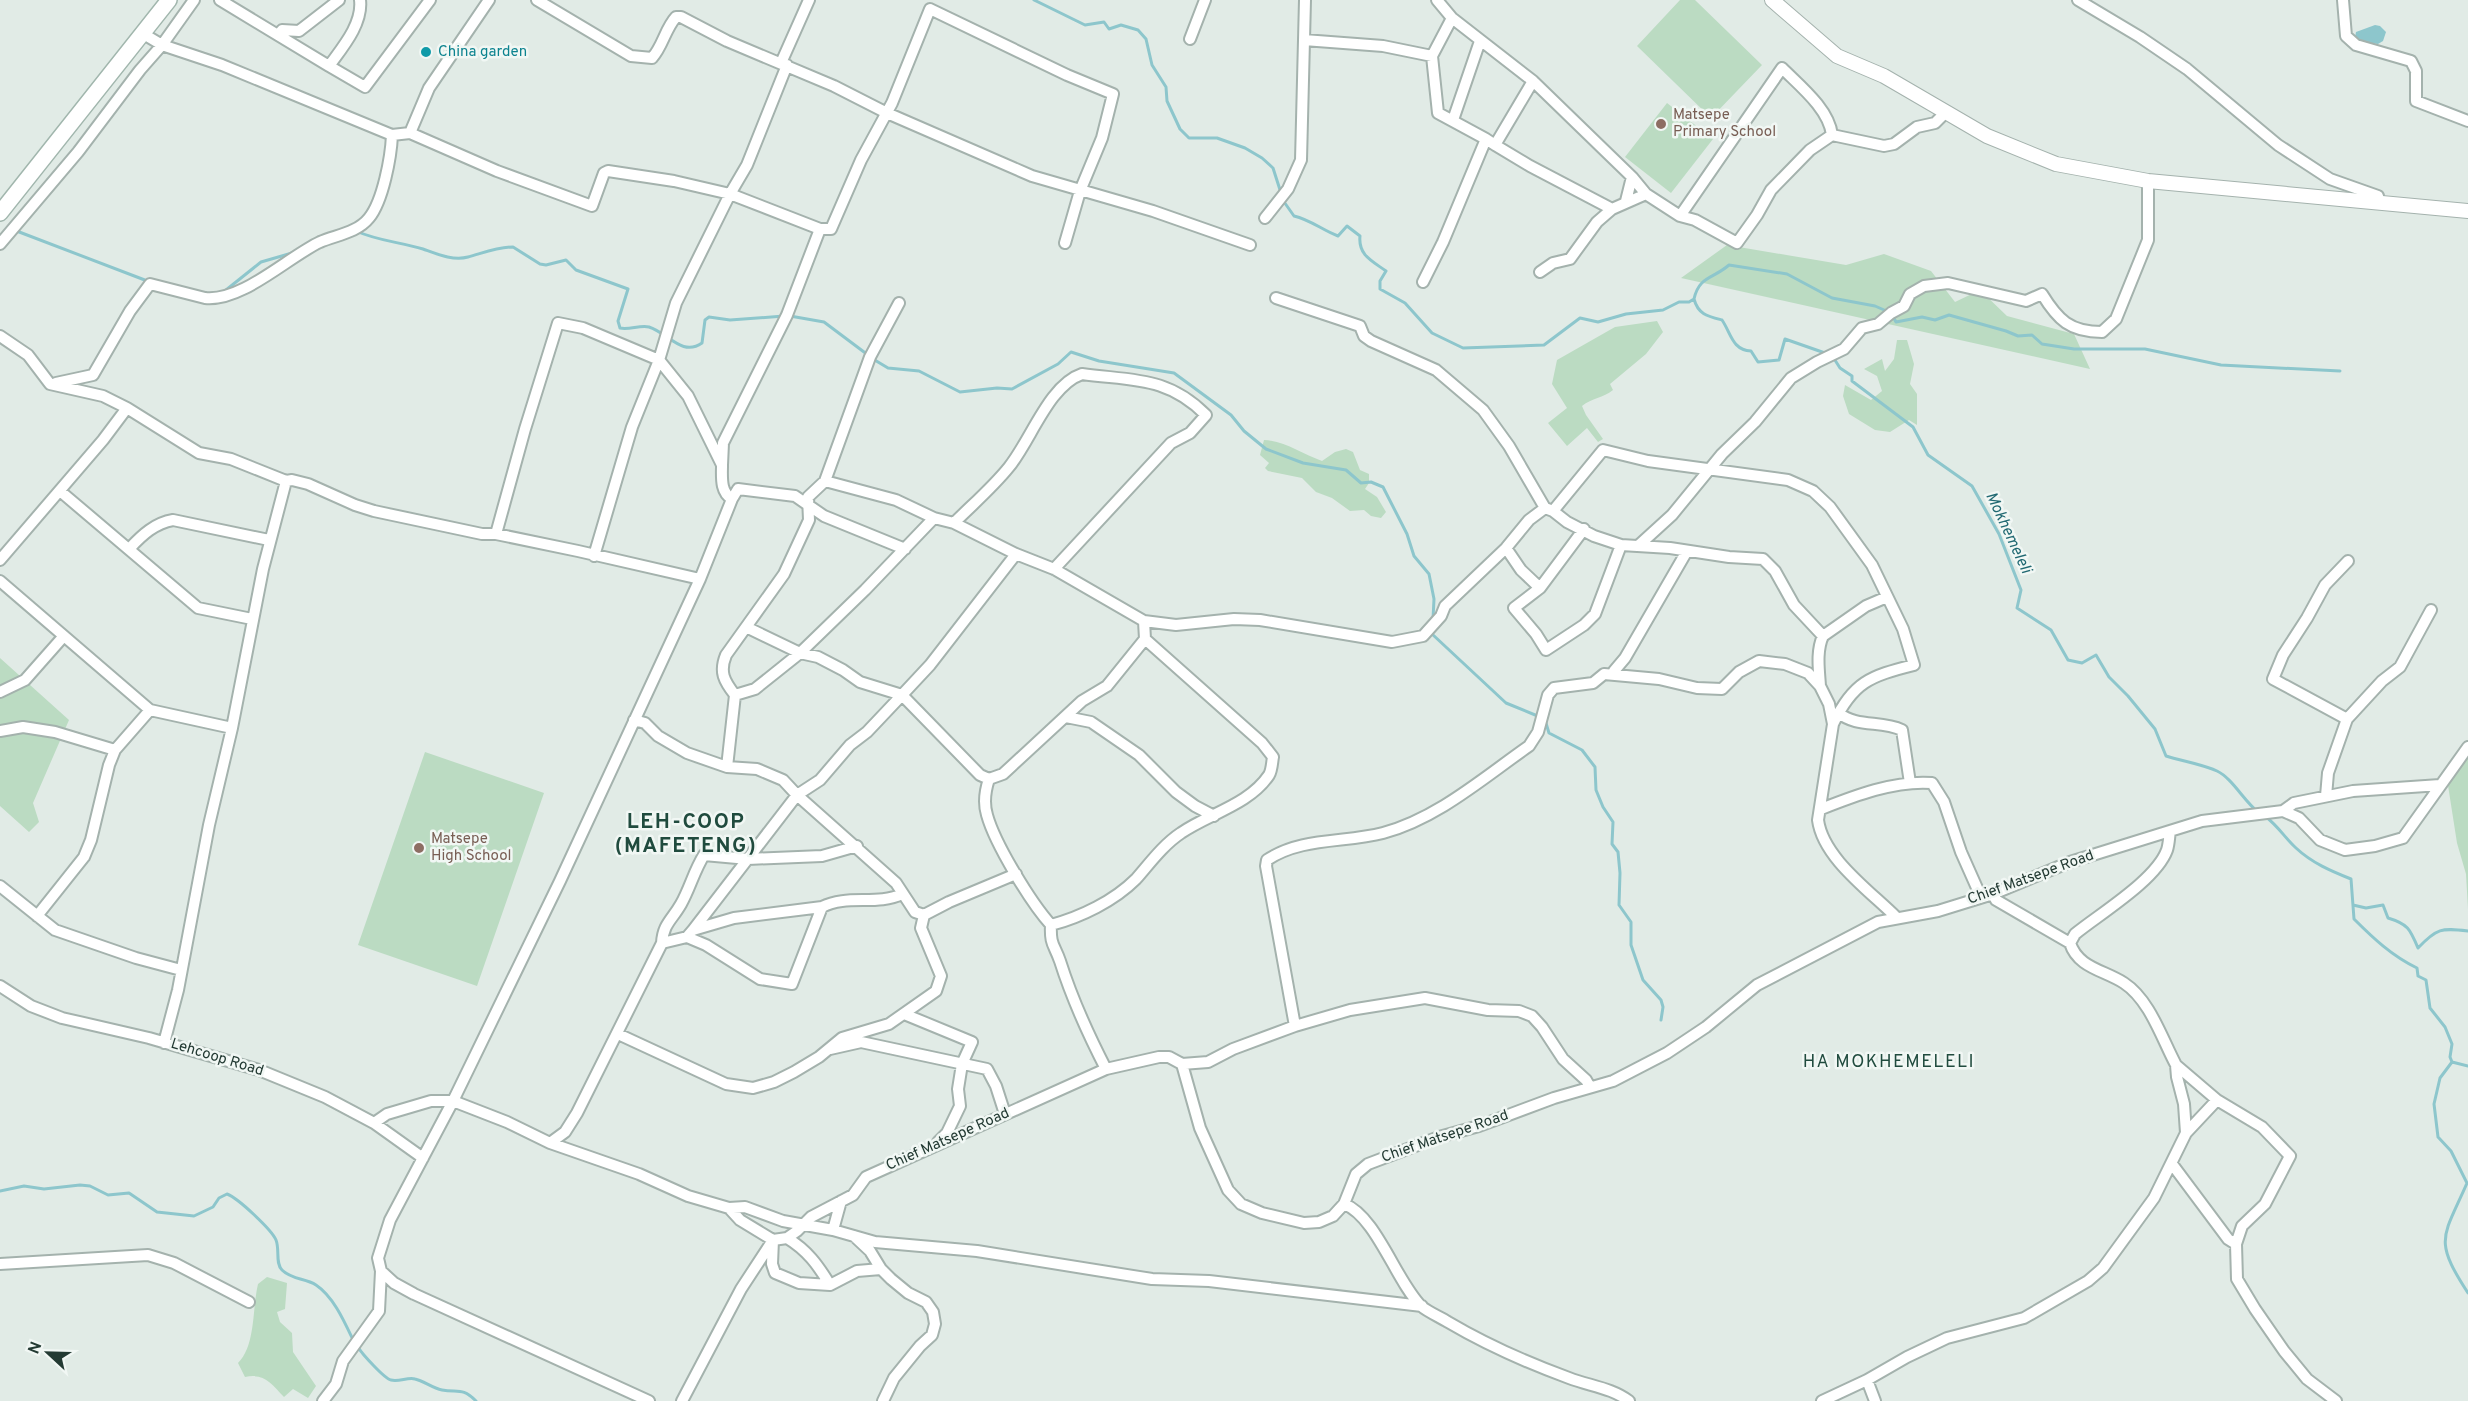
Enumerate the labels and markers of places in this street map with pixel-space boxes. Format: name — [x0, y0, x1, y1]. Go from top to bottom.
place label: China garden — [438, 43, 527, 62]
marker: China garden — [419, 45, 433, 59]
place label: Matsepe Primary School — [1673, 106, 1776, 142]
marker: Matsepe Primary School — [1654, 117, 1668, 131]
place label: Matsepe High School — [431, 830, 512, 866]
marker: Matsepe High School — [412, 841, 426, 855]

